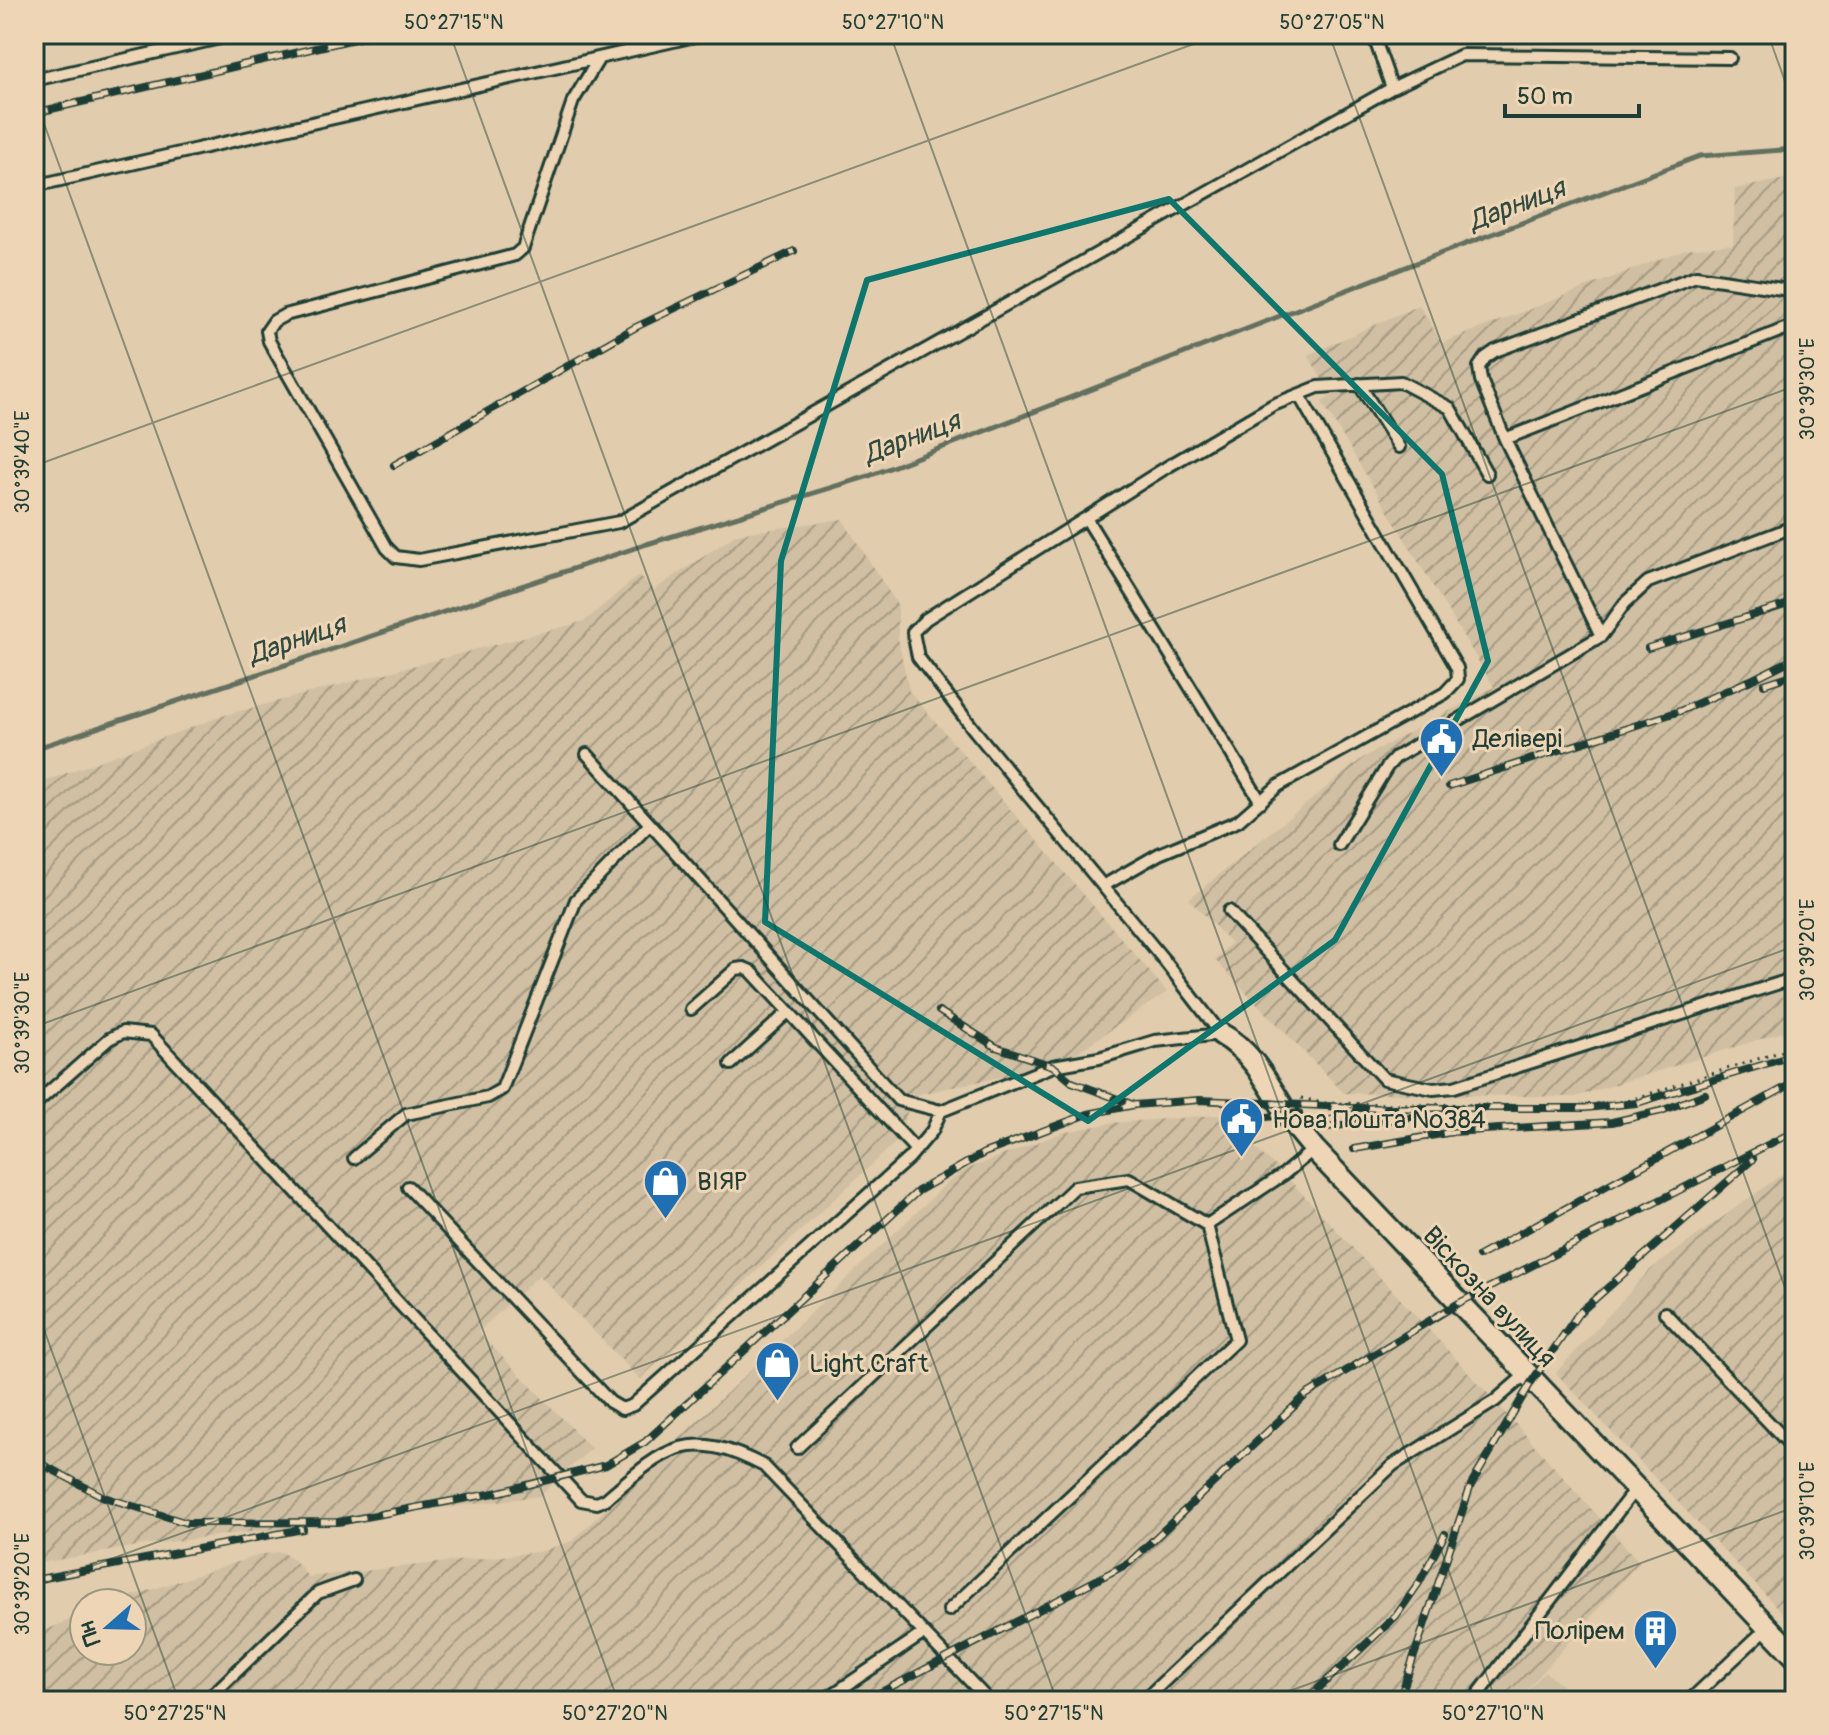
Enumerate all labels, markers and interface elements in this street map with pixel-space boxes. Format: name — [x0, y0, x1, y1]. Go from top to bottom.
text: 50°27'15"N — [404, 10, 504, 35]
text: 50°27'10"N — [842, 10, 944, 35]
text: 50°27'05"N — [1279, 10, 1385, 35]
scale bar — [1505, 68, 1639, 118]
text: 50 m — [1517, 82, 1573, 111]
water label: Дарниця — [1462, 170, 1573, 240]
text: 30°39'30"E — [1795, 338, 1820, 440]
water label: Дарниця — [857, 403, 968, 473]
text: 30°39'40"E — [10, 411, 35, 513]
water label: Дарниця — [242, 606, 353, 674]
public building icon: Делівері — [1418, 715, 1466, 778]
place label: Делівері — [1472, 723, 1562, 755]
text: 30°39'20"E — [1795, 899, 1820, 1001]
text: 30°39'30"E — [10, 972, 35, 1074]
public building icon: Нова Пошта №384 — [1217, 1096, 1265, 1159]
place label: Нова Пошта №384 — [1272, 1104, 1486, 1136]
shop icon: ВІЯР — [642, 1158, 690, 1221]
place label: ВІЯР — [697, 1166, 747, 1198]
street label: Віскозна вулиця — [1416, 1220, 1562, 1374]
shop icon: Light Craft — [754, 1340, 802, 1403]
place label: Light Craft — [809, 1348, 929, 1380]
text: 30°39'10"E — [1795, 1462, 1820, 1561]
text: 30°39'20"E — [10, 1533, 35, 1635]
north arrow — [68, 1587, 148, 1667]
building icon: Полірем — [1632, 1607, 1680, 1670]
place label: Полірем — [1535, 1615, 1625, 1647]
text: Пн — [73, 1617, 107, 1650]
text: 50°27'25"N — [124, 1701, 226, 1726]
text: 50°27'20"N — [562, 1701, 668, 1726]
text: 50°27'15"N — [1004, 1701, 1104, 1726]
text: 50°27'10"N — [1442, 1701, 1544, 1726]

